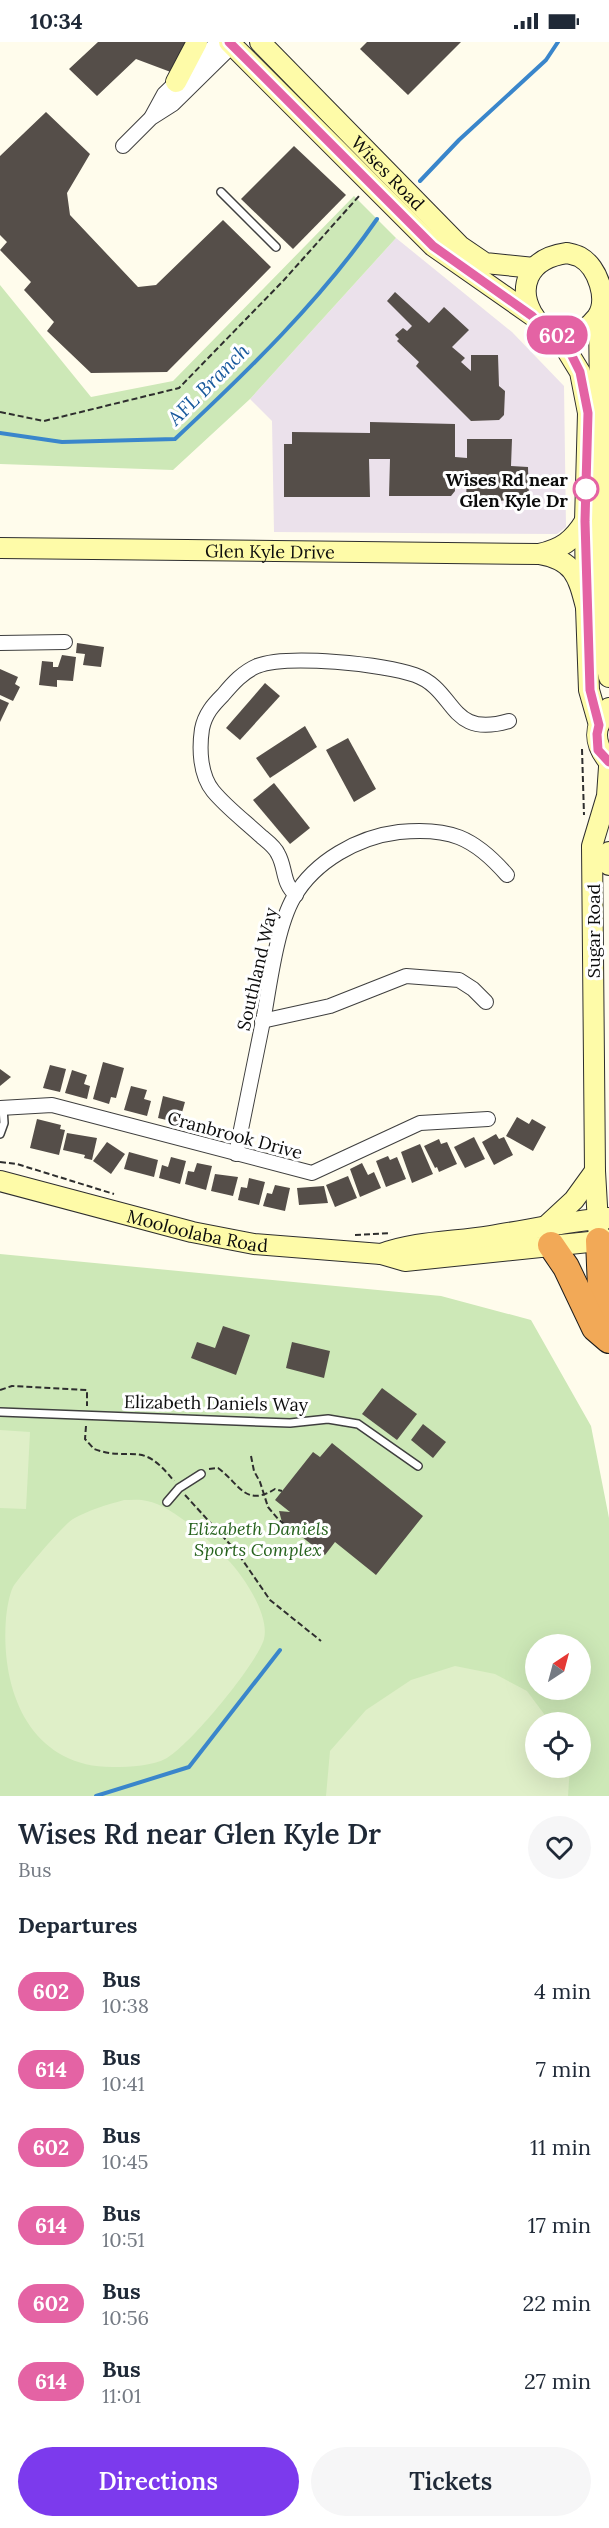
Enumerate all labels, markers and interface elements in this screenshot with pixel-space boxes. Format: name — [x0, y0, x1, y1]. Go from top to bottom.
text: 10:34 — [30, 7, 83, 35]
street label: Wises Road — [346, 130, 430, 215]
line badge: 602 — [522, 316, 592, 354]
text: 602 — [539, 322, 575, 349]
water label: AFL Branch — [161, 337, 255, 431]
place label: Wises Rd near Glen Kyle Dr — [446, 468, 568, 512]
marker: Wises Rd near Glen Kyle Dr — [573, 476, 599, 502]
street label: Glen Kyle Drive — [205, 539, 335, 563]
street label: Sugar Road — [582, 884, 605, 978]
street label: Southland Way — [232, 905, 282, 1033]
street label: Cranbrook Drive — [165, 1106, 305, 1164]
street label: Mooloolaba Road — [125, 1204, 269, 1257]
street label: Elizabeth Daniels Way — [124, 1390, 309, 1416]
park label: Elizabeth Daniels Sports Complex — [187, 1517, 329, 1561]
north arrow — [525, 1634, 591, 1700]
map controls — [525, 1634, 591, 1778]
button: locate — [525, 1712, 591, 1778]
text: Wises Rd near Glen Kyle Dr — [18, 1816, 381, 1852]
button: heart — [528, 1816, 591, 1879]
text: Bus — [18, 1857, 52, 1882]
text: Departures — [18, 1911, 137, 1939]
text: Bus — [102, 1965, 141, 1993]
text: 4 min — [534, 1977, 591, 2005]
text: 602 — [33, 1978, 69, 2005]
text: 10:38 — [102, 1993, 149, 2018]
text: Bus — [102, 2043, 141, 2071]
text: 7 min — [536, 2055, 591, 2083]
text: 614 — [35, 2056, 67, 2083]
text: 10:41 — [102, 2071, 145, 2096]
text: Bus — [102, 2121, 141, 2149]
text: 11 min — [530, 2133, 591, 2161]
text: 602 — [33, 2134, 69, 2161]
text: 10:45 — [102, 2149, 148, 2174]
text: Bus — [102, 2199, 141, 2227]
text: 17 min — [528, 2211, 591, 2239]
text: 614 — [35, 2212, 67, 2239]
text: 10:51 — [102, 2227, 145, 2252]
text: Bus — [102, 2277, 141, 2305]
text: 22 min — [522, 2289, 591, 2317]
text: 602 — [33, 2290, 69, 2317]
text: 10:56 — [102, 2305, 149, 2330]
text: Bus — [102, 2355, 141, 2383]
text: 27 min — [524, 2367, 591, 2395]
text: 614 — [35, 2368, 67, 2395]
text: 11:01 — [102, 2383, 141, 2408]
button: Directions — [18, 2447, 299, 2516]
button: Tickets — [311, 2447, 591, 2516]

